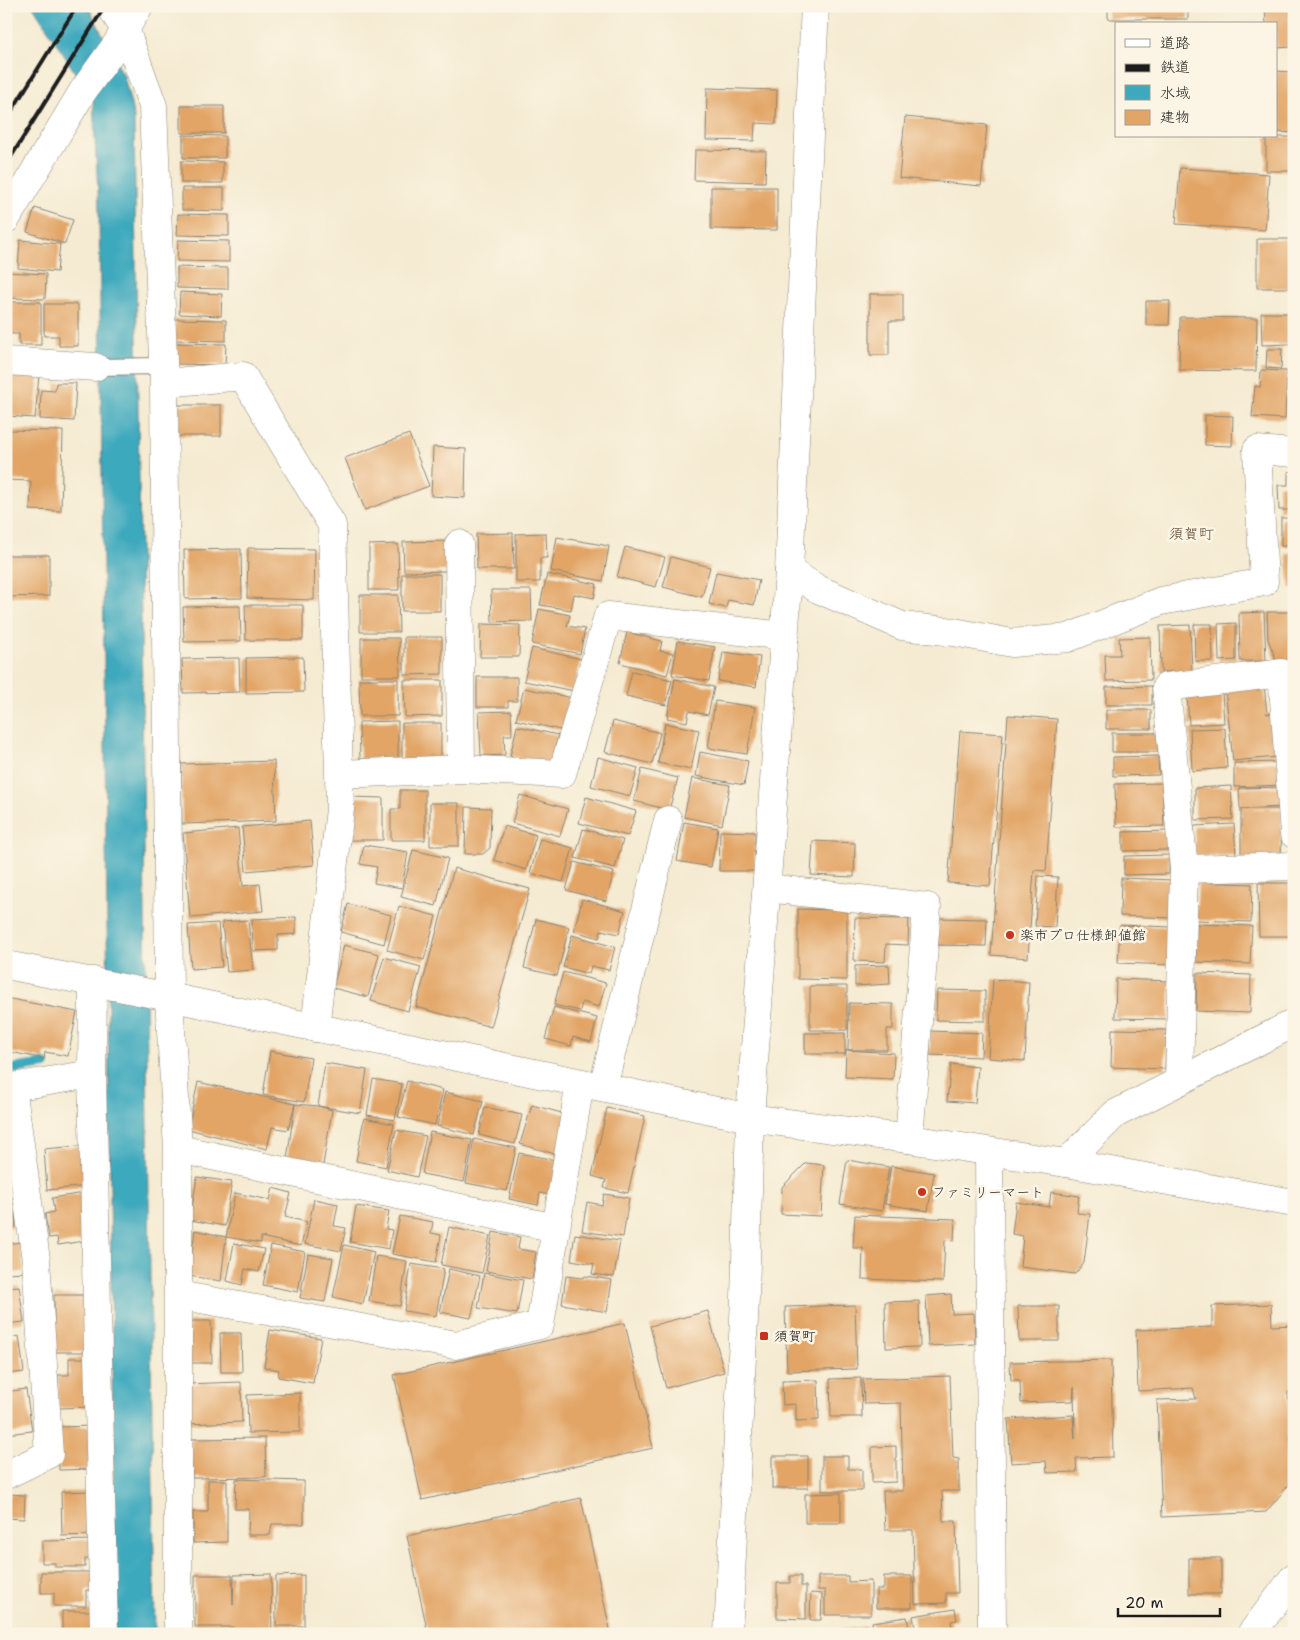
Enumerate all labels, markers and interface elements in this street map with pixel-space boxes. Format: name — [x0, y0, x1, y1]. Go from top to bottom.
legend — [1115, 22, 1278, 138]
text: 道路 — [1160, 33, 1190, 53]
text: 鉄道 — [1160, 57, 1190, 77]
text: 水域 — [1160, 83, 1190, 103]
text: 建物 — [1160, 107, 1190, 127]
district label: 須賀町 — [1168, 524, 1214, 544]
place label: 楽市プロ仕様卸値館 — [1020, 926, 1146, 944]
marker: 楽市プロ仕様卸値館 — [1004, 929, 1016, 941]
place label: ファミリーマート — [932, 1183, 1044, 1201]
marker: ファミリーマート — [916, 1186, 928, 1198]
place label: 須賀町 — [774, 1327, 816, 1345]
marker: 須賀町 — [758, 1330, 770, 1342]
scale bar — [1118, 1585, 1220, 1617]
text: 20 m — [1125, 1593, 1164, 1613]

